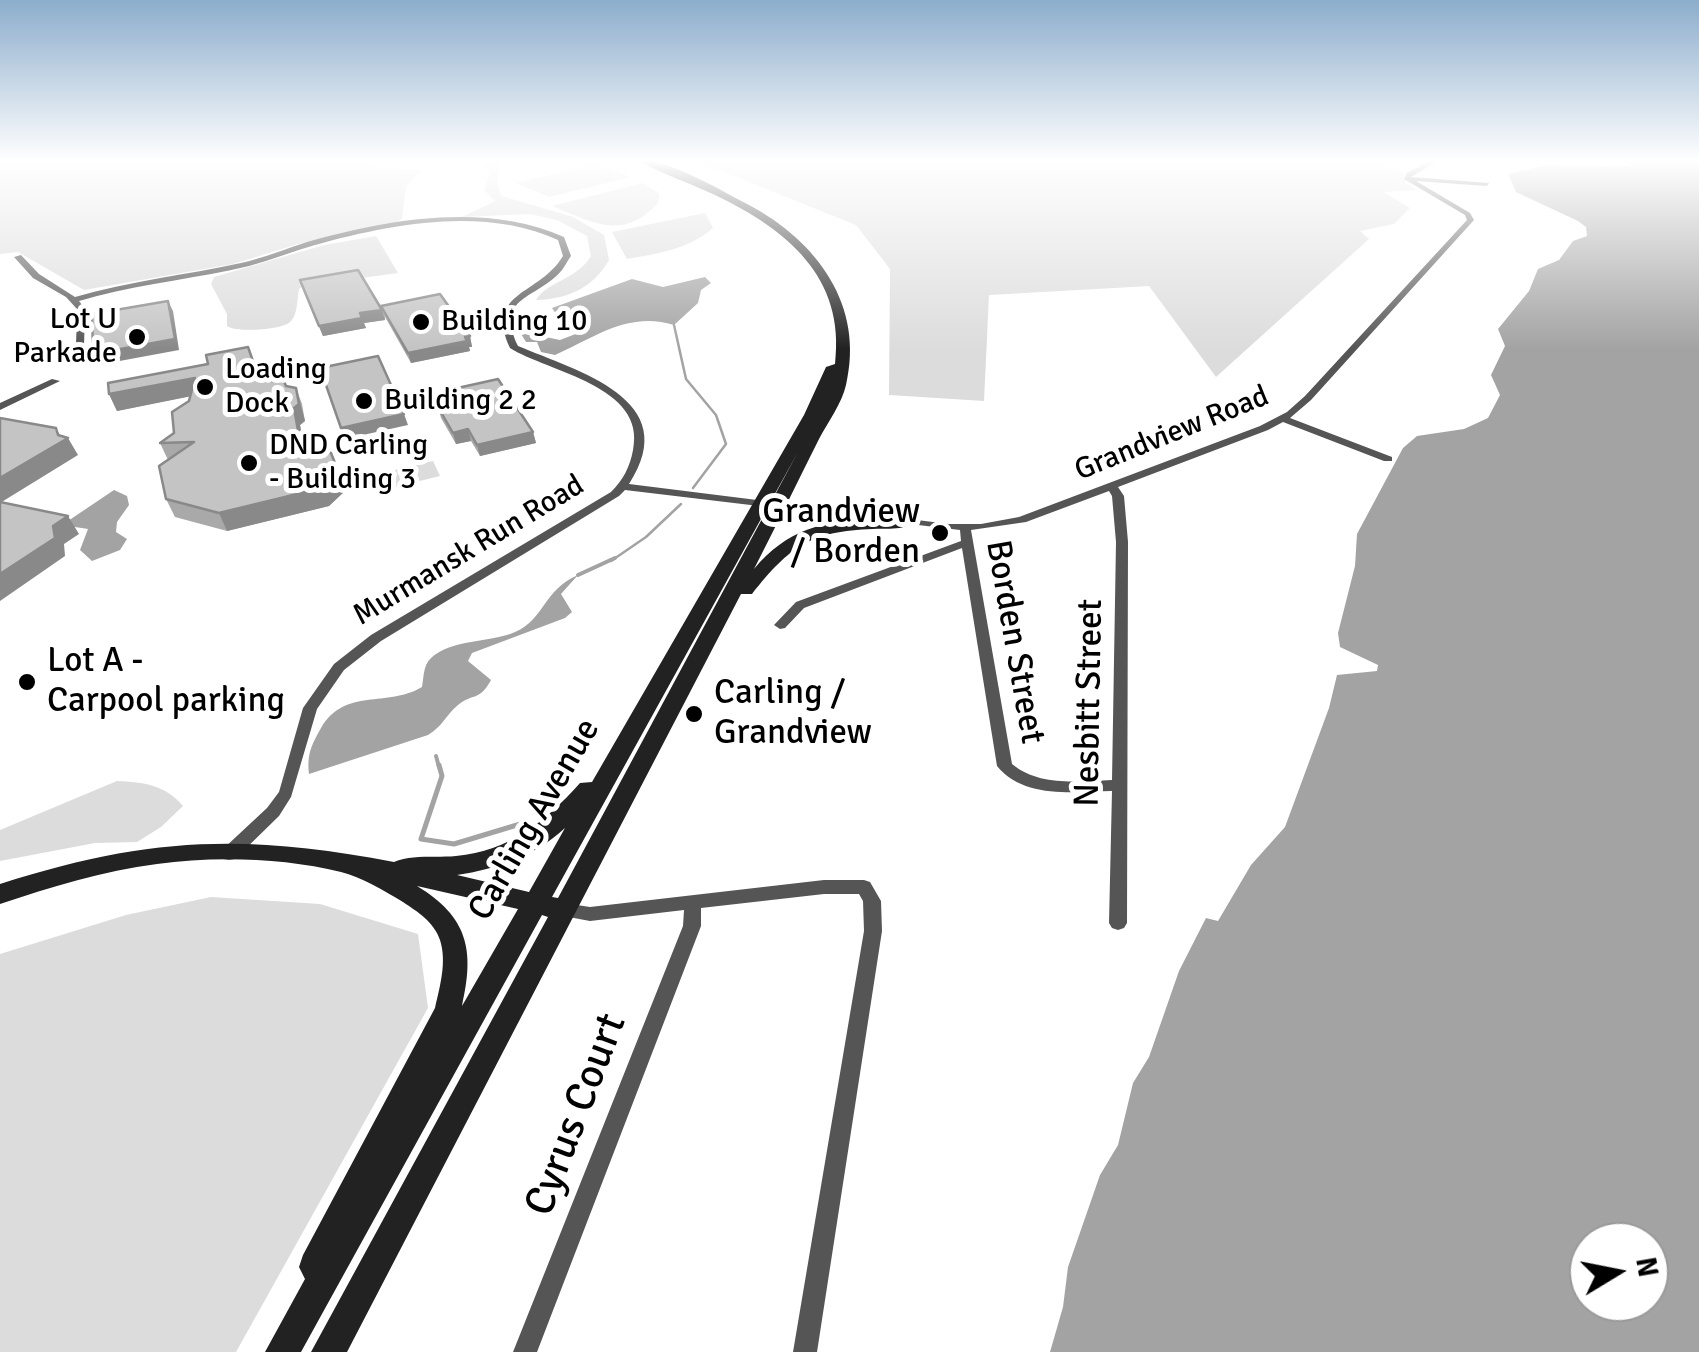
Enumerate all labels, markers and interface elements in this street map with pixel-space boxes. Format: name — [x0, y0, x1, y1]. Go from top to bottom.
place label: Lot U Parkade — [13, 302, 117, 372]
place label: Building 10 — [441, 304, 587, 340]
marker: Building 10 — [410, 311, 432, 333]
marker: Lot U Parkade — [126, 326, 148, 348]
place label: Loading Dock — [225, 352, 327, 422]
marker: Loading Dock — [194, 376, 216, 398]
street label: Grandview Road — [1070, 379, 1274, 489]
place label: Building 2 2 — [384, 383, 537, 419]
marker: Building 2 2 — [353, 390, 375, 412]
place label: DND Carling - Building 3 — [269, 428, 428, 498]
marker: DND Carling - Building 3 — [238, 452, 260, 474]
street label: Murmansk Run Road — [347, 468, 591, 634]
place label: Grandview / Borden — [762, 492, 920, 574]
marker: Grandview / Borden — [929, 522, 951, 544]
street label: Borden Street — [975, 537, 1053, 747]
street label: Nesbitt Street — [1067, 599, 1113, 807]
place label: Lot A - Carpool parking — [47, 641, 285, 723]
marker: Lot A - Carpool parking — [16, 671, 38, 693]
place label: Carling / Grandview — [714, 673, 872, 755]
marker: Carling / Grandview — [683, 703, 705, 725]
street label: Carling Avenue — [460, 712, 610, 928]
street label: Cyrus Court — [516, 1007, 638, 1223]
north arrow — [1569, 1222, 1669, 1322]
text: N — [1628, 1255, 1665, 1280]

